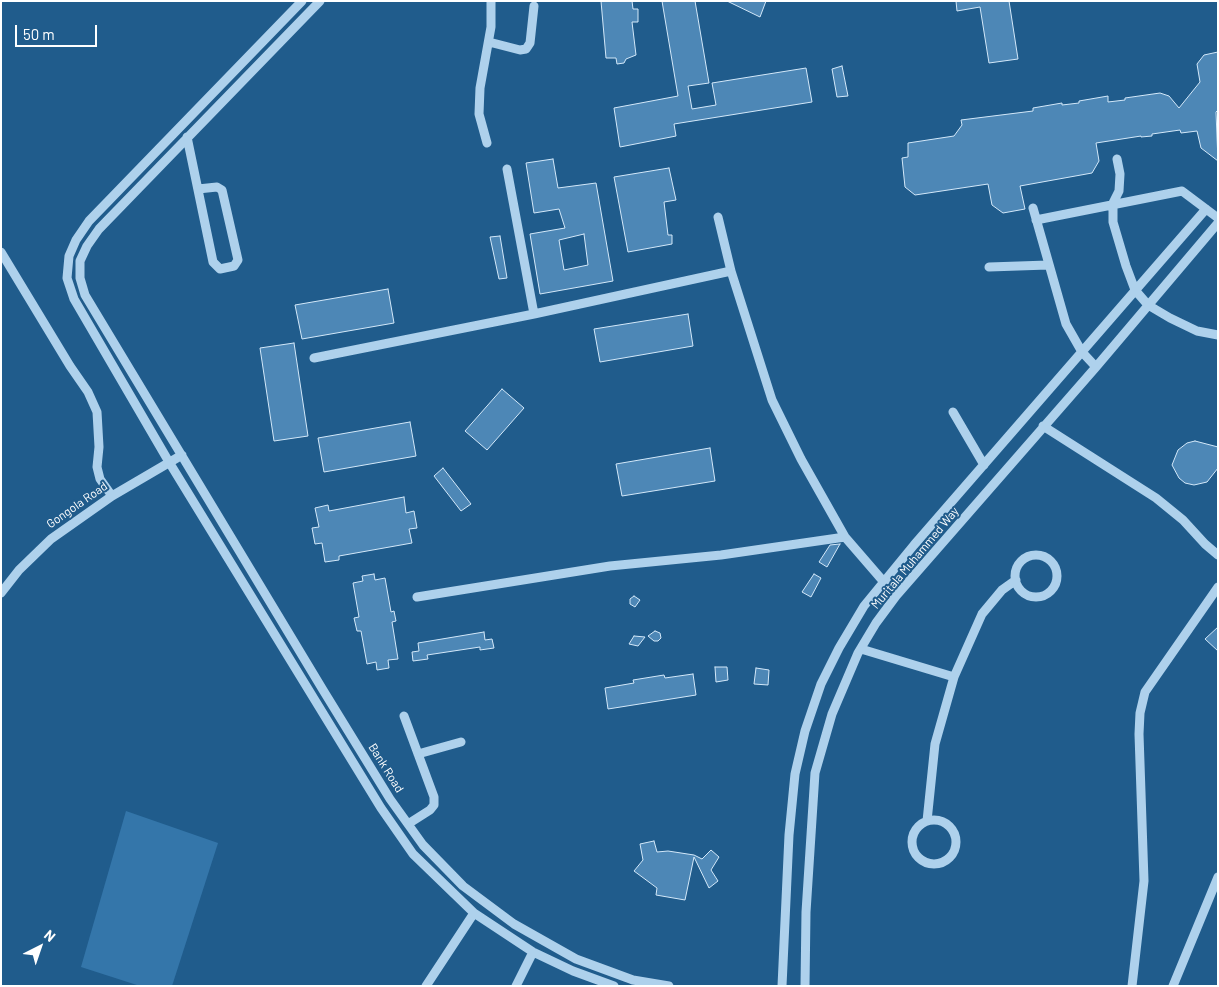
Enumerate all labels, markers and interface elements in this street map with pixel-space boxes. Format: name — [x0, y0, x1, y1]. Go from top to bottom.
scale bar — [18, 15, 100, 47]
text: 50 m — [23, 25, 55, 43]
street label: Gongola Road — [44, 479, 110, 531]
street label: Muritala Muhammed Way — [868, 504, 962, 612]
street label: Bank Road — [365, 741, 407, 795]
north arrow — [15, 922, 65, 972]
text: N — [41, 926, 59, 945]

